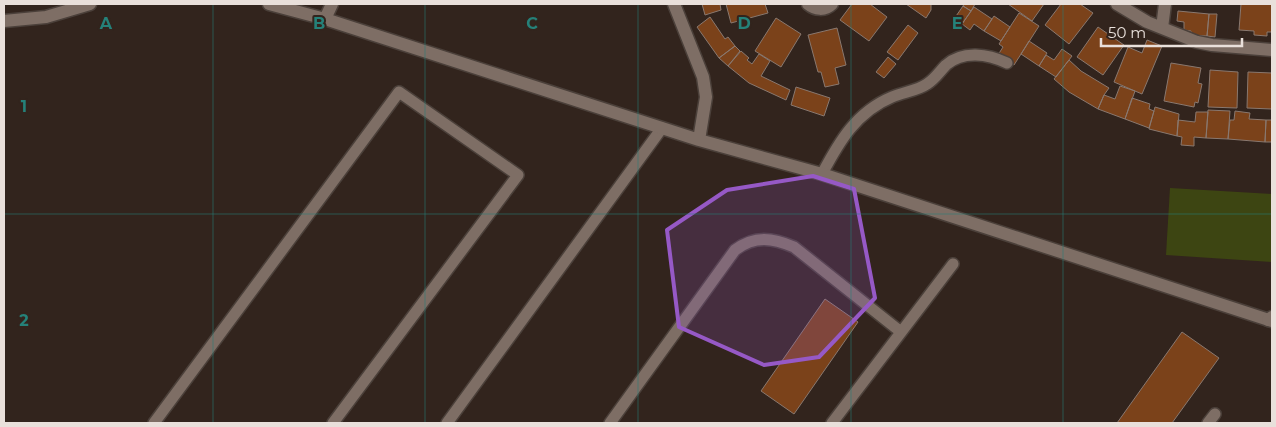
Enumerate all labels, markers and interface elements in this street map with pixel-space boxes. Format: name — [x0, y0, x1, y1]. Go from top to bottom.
text: A — [99, 14, 113, 33]
text: B — [313, 14, 325, 33]
text: C — [526, 14, 538, 33]
text: D — [737, 14, 751, 33]
text: E — [952, 14, 962, 33]
scale bar — [1101, 15, 1242, 47]
text: 50 m — [1108, 23, 1146, 42]
text: 1 — [21, 97, 27, 116]
text: 2 — [19, 311, 29, 330]

